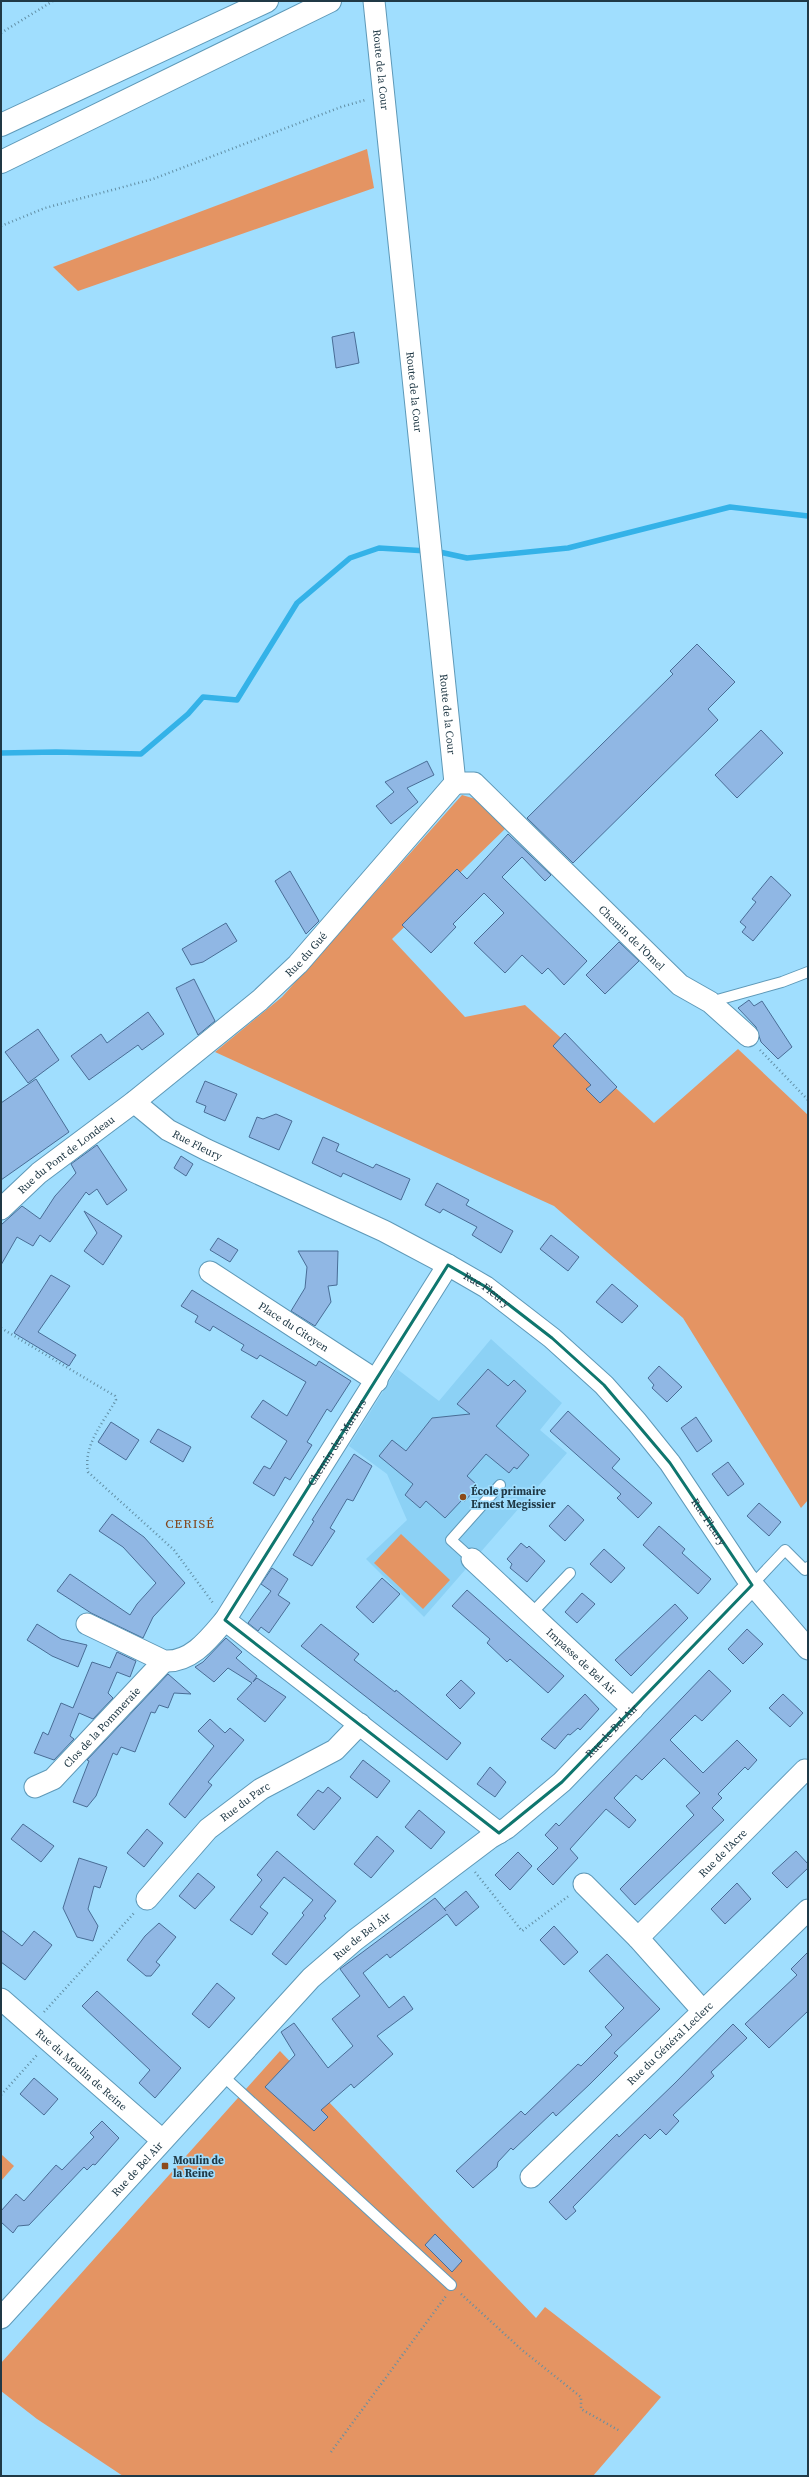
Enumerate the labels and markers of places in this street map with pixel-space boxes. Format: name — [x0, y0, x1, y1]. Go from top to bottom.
place label: École primaire Ernest Megissier — [471, 1484, 556, 1512]
marker: École primaire Ernest Megissier — [458, 1492, 468, 1502]
place label: Moulin de la Reine — [173, 2153, 224, 2181]
marker: Moulin de la Reine — [160, 2161, 170, 2171]

